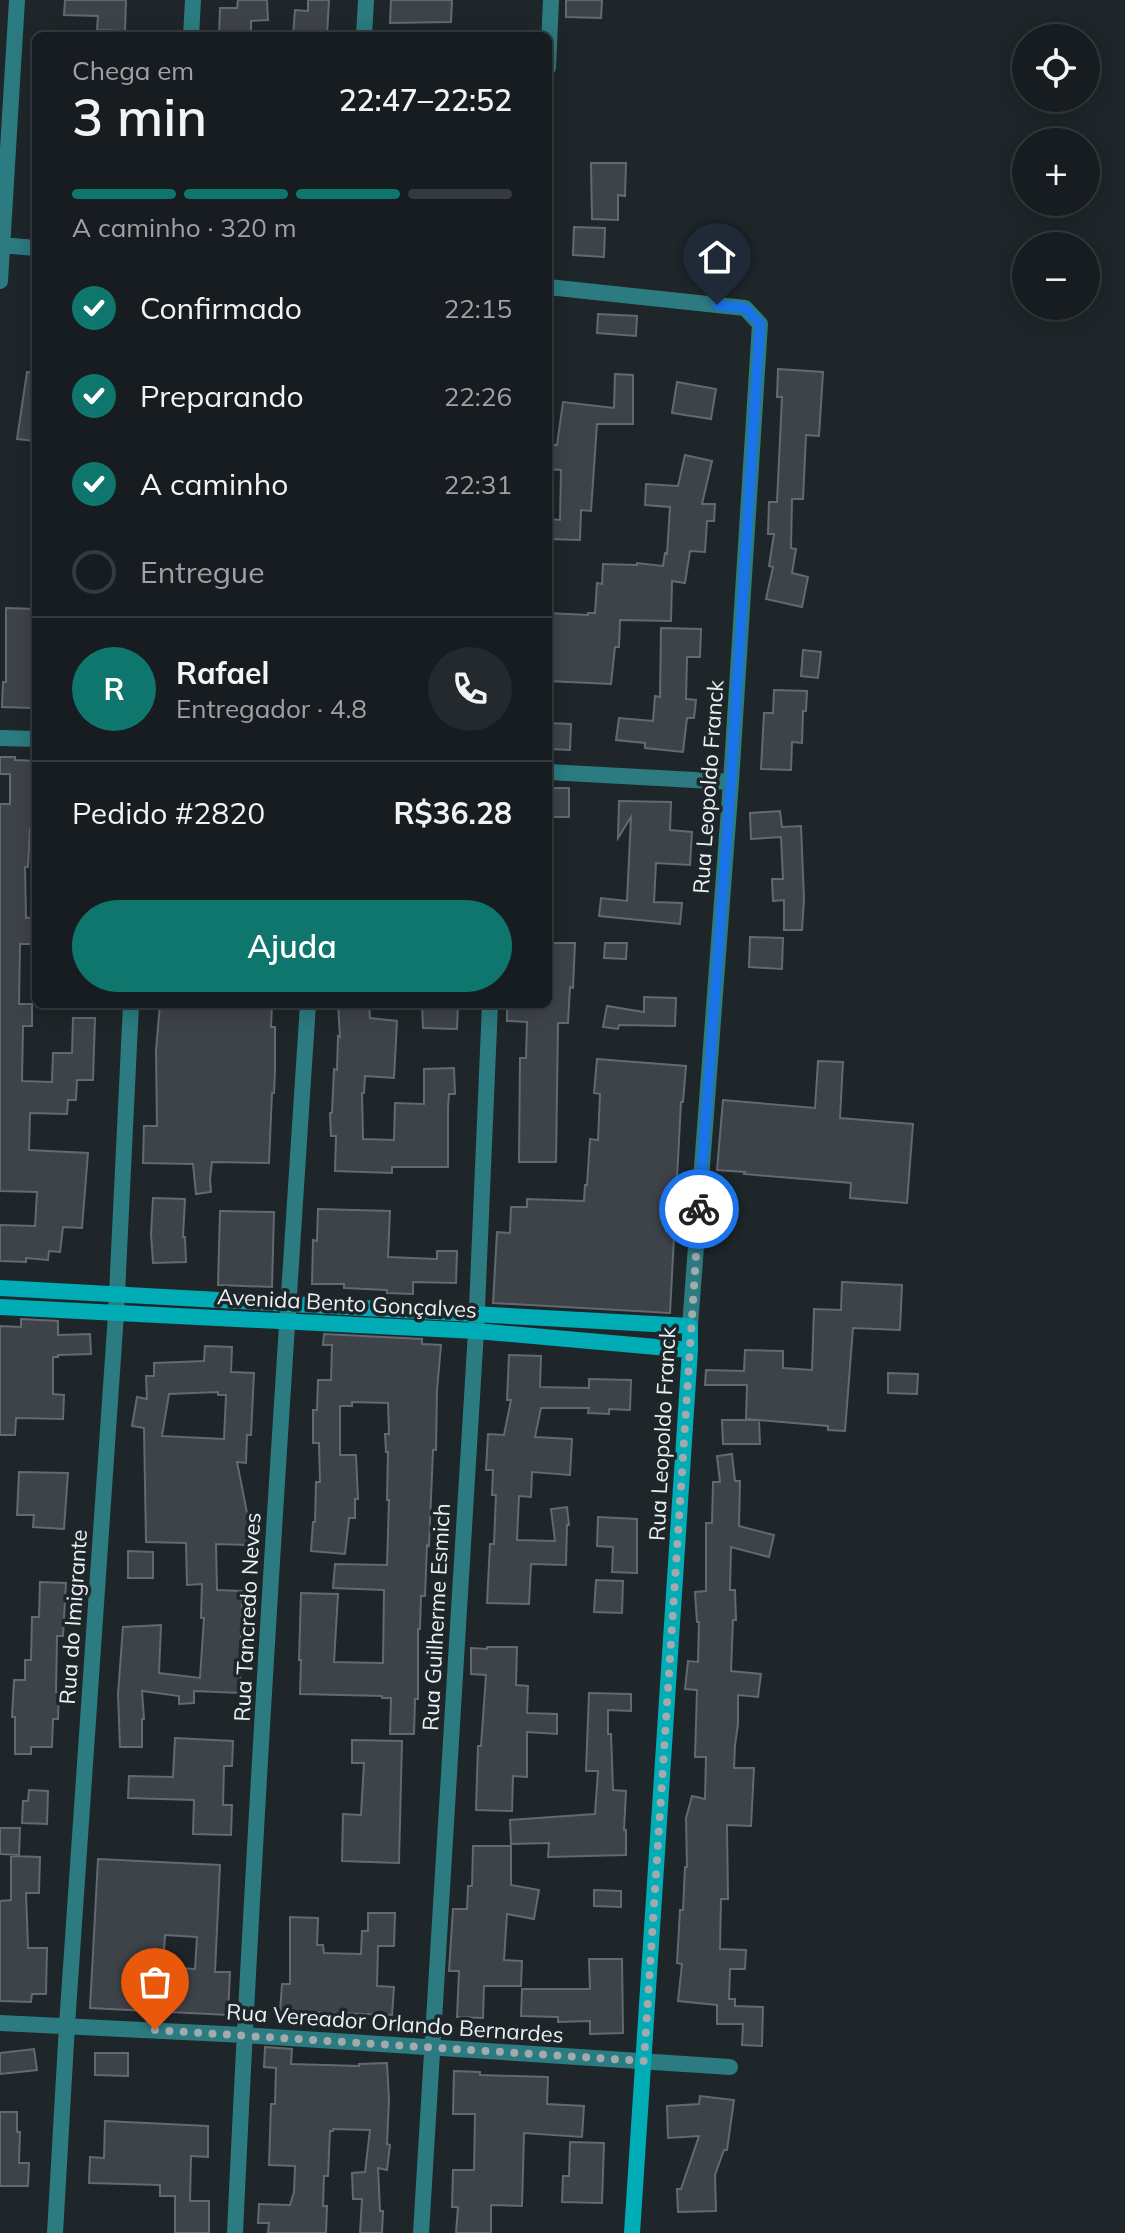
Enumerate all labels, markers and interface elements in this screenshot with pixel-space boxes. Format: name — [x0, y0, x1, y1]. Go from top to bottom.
map controls — [1012, 24, 1100, 320]
button: locate — [1012, 24, 1100, 112]
text: Chega em — [72, 54, 194, 87]
text: 22:47–22:52 — [339, 81, 512, 119]
text: 3 min — [72, 84, 207, 149]
button: + — [1012, 128, 1100, 216]
text: A caminho · 320 m — [72, 211, 297, 244]
pin — [683, 223, 751, 305]
button: − — [1012, 232, 1100, 320]
icon: home — [695, 235, 739, 279]
icon: check — [72, 286, 116, 330]
text: Confirmado — [140, 289, 302, 327]
text: 22:15 — [444, 292, 512, 325]
icon: check — [72, 374, 116, 418]
text: Preparando — [140, 377, 304, 415]
text: 22:26 — [444, 380, 512, 413]
icon: check — [72, 462, 116, 506]
text: A caminho — [140, 465, 288, 503]
text: 22:31 — [444, 468, 512, 501]
text: Entregue — [140, 553, 264, 591]
button: phone — [428, 647, 512, 731]
text: Rafael — [176, 654, 269, 692]
text: R — [103, 670, 125, 708]
street label: Rua Leopoldo Franck — [687, 679, 729, 895]
text: Entregador · 4.8 — [176, 692, 367, 725]
text: Pedido #2820 — [72, 794, 265, 832]
text: R$36.28 — [394, 794, 512, 832]
button: Ajuda — [72, 900, 512, 992]
courier — [659, 1169, 739, 1249]
icon: bike — [677, 1187, 721, 1231]
street label: Avenida Bento Gonçalves — [216, 1282, 478, 1324]
street label: Rua Leopoldo Franck — [642, 1326, 682, 1542]
street label: Rua Guilherme Esmich — [416, 1502, 456, 1732]
street label: Rua Tancredo Neves — [228, 1512, 266, 1722]
street label: Rua do Imigrante — [53, 1529, 93, 1705]
pin — [121, 1948, 189, 2030]
icon: bag — [133, 1960, 177, 2004]
street label: Rua Vereador Orlando Bernardes — [225, 1997, 565, 2049]

